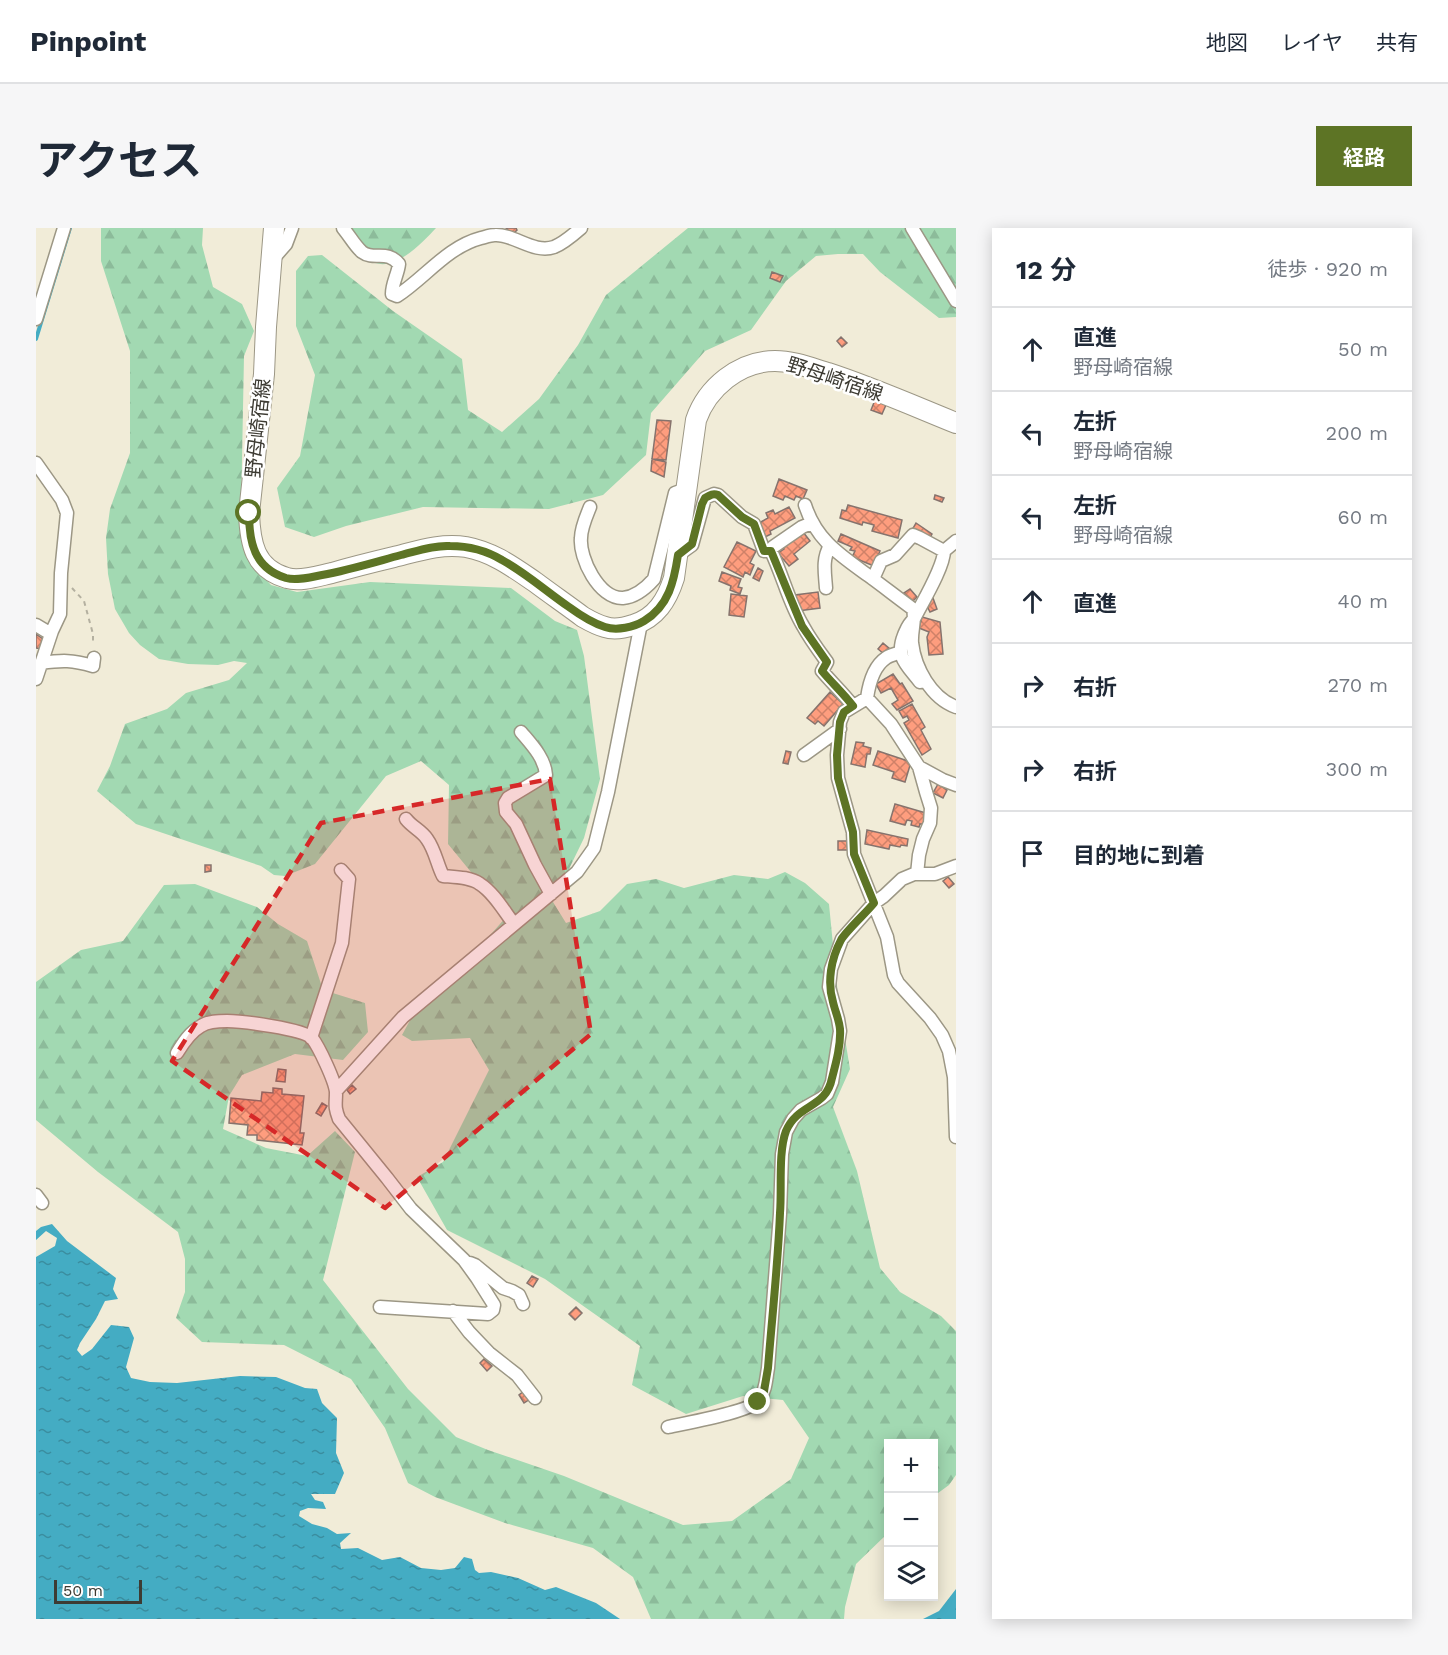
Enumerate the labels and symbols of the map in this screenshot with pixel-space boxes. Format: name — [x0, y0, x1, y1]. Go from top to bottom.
street label: 野母崎宿線 — [784, 352, 886, 406]
street label: 野母崎宿線 — [241, 377, 275, 479]
route start — [235, 499, 261, 525]
route end — [744, 1388, 770, 1414]
scale bar — [54, 1577, 142, 1604]

